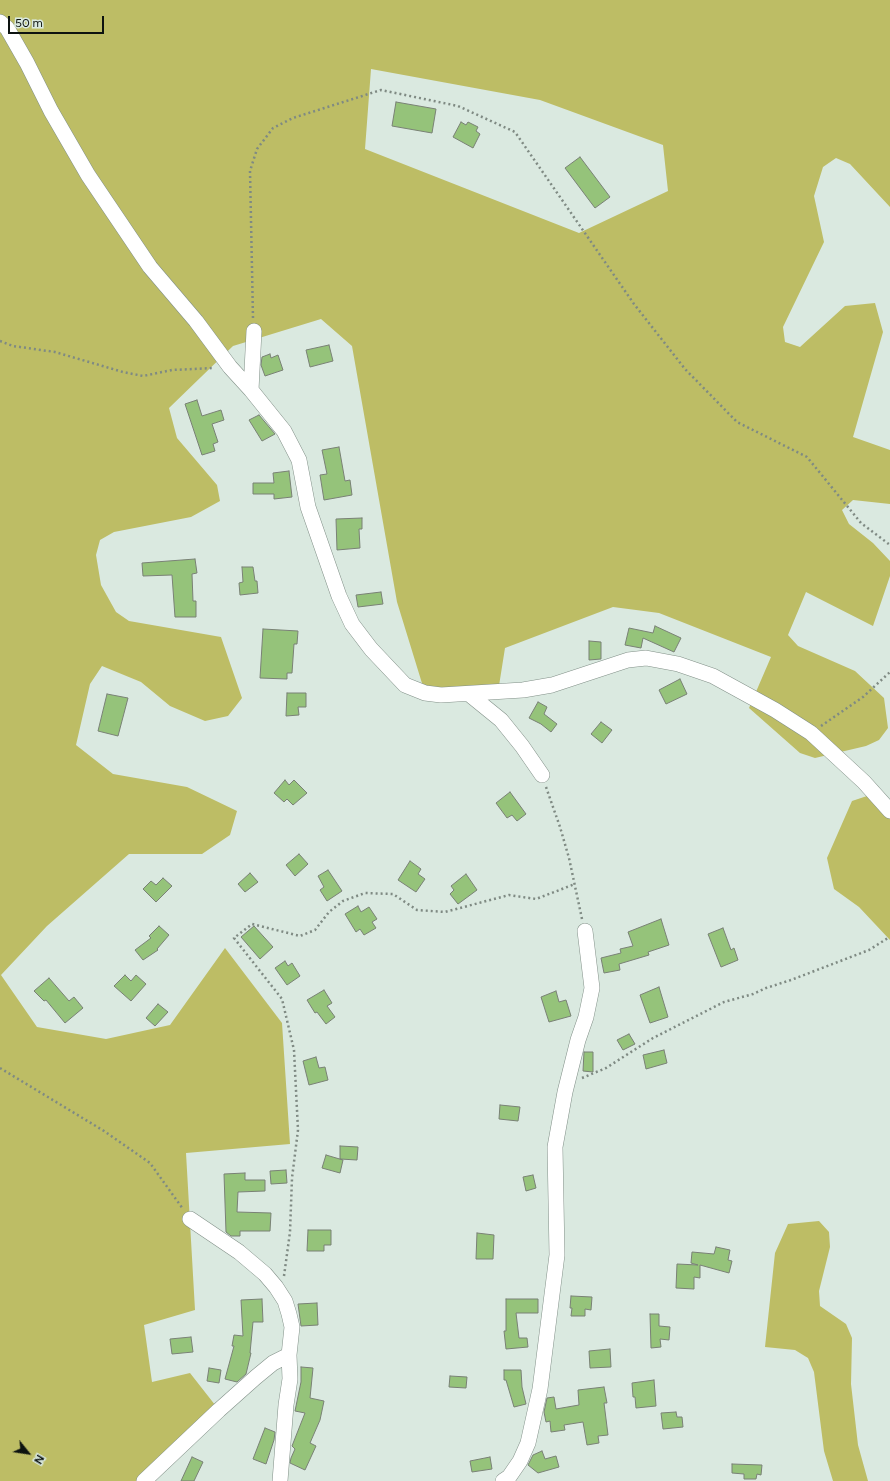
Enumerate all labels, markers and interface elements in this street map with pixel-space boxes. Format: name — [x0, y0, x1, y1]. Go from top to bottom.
scale bar — [10, 8, 106, 34]
text: 50 m — [15, 16, 43, 30]
north arrow — [8, 1433, 48, 1473]
text: N — [31, 1452, 47, 1466]

